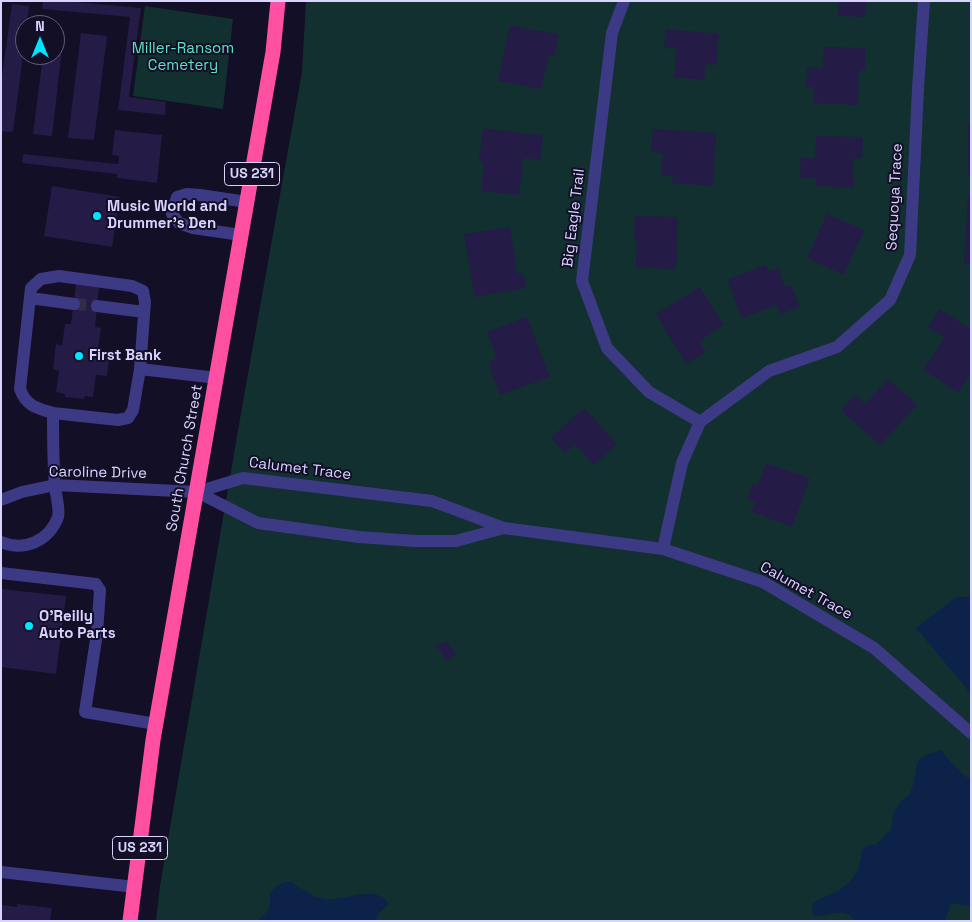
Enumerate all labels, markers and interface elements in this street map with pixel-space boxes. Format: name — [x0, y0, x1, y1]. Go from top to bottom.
north arrow — [15, 15, 65, 65]
text: N — [35, 17, 45, 35]
park label: Miller-Ransom Cemetery — [132, 40, 234, 75]
street label: Sequoya Trace — [883, 143, 907, 251]
road number: US 231 — [224, 162, 280, 185]
street label: Big Eagle Trail — [559, 168, 589, 268]
place label: Music World and Drummer's Den — [107, 198, 227, 233]
marker: Music World and Drummer's Den — [91, 210, 103, 222]
place label: First Bank — [89, 347, 161, 365]
marker: First Bank — [73, 350, 85, 362]
street label: South Church Street — [163, 383, 207, 533]
street label: Calumet Trace — [248, 454, 352, 484]
street label: Caroline Drive — [49, 463, 147, 483]
street label: Calumet Trace — [757, 558, 855, 624]
place label: O'Reilly Auto Parts — [39, 608, 116, 643]
marker: O'Reilly Auto Parts — [23, 620, 35, 632]
road number: US 231 — [112, 836, 168, 860]

